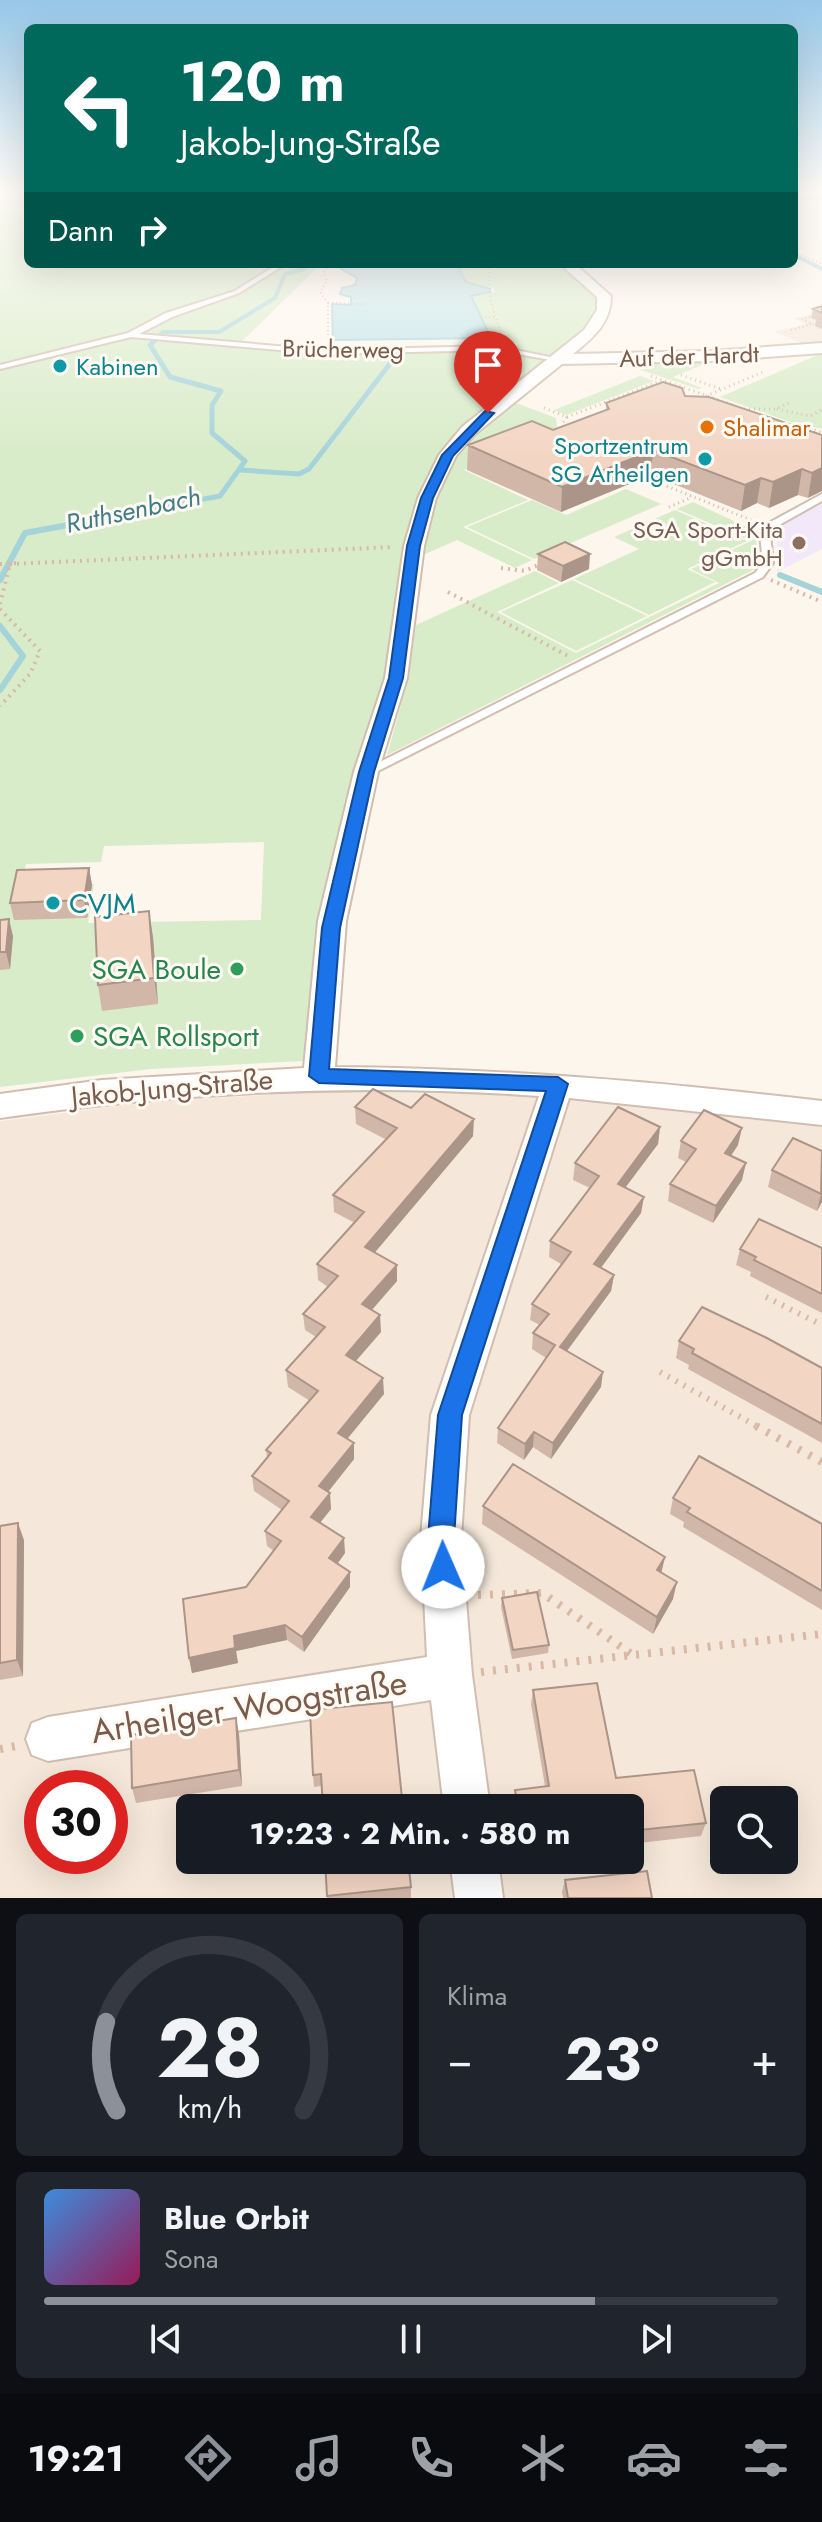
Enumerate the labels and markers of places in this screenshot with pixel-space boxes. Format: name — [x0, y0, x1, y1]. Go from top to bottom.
pin — [454, 331, 522, 413]
place label: Kabinen — [76, 349, 159, 384]
marker: Kabinen — [51, 357, 69, 375]
place label: Shalimar — [723, 410, 811, 445]
marker: Shalimar — [698, 418, 716, 436]
place label: Sportzentrum SG Arheilgen — [551, 428, 689, 491]
marker: Sportzentrum SG Arheilgen — [696, 450, 714, 468]
place label: SGA Sport-Kita gGmbH — [633, 512, 783, 575]
marker: SGA Sport-Kita gGmbH — [790, 534, 808, 552]
place label: CVJM — [69, 883, 136, 924]
marker: CVJM — [44, 894, 62, 912]
place label: SGA Boule — [91, 949, 221, 990]
marker: SGA Boule — [228, 960, 246, 978]
place label: SGA Rollsport — [93, 1016, 259, 1057]
marker: SGA Rollsport — [68, 1027, 86, 1045]

